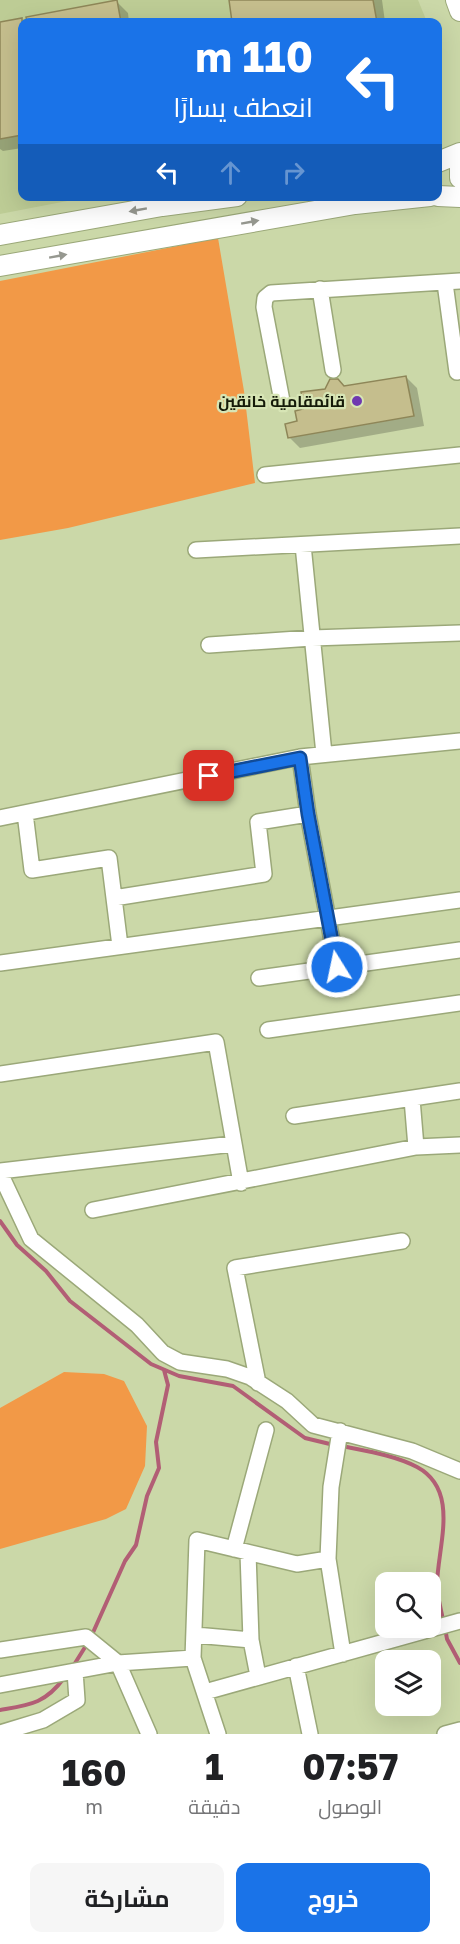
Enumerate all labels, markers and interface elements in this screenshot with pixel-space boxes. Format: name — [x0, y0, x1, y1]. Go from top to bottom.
text: 110 m — [195, 31, 313, 81]
icon: left — [334, 42, 412, 120]
text: انعطف يسارًا — [173, 91, 313, 123]
icon: left — [151, 156, 184, 189]
icon: ahead — [214, 156, 247, 189]
icon: right — [277, 156, 310, 189]
one-way arrow — [128, 206, 147, 215]
one-way arrow — [240, 217, 259, 226]
one-way arrow — [48, 251, 67, 260]
place label: قائمقامية خانقين — [218, 391, 345, 411]
marker: قائمقامية خانقين — [350, 394, 364, 408]
pin — [183, 750, 234, 801]
icon: arrive — [192, 759, 225, 792]
position arrow — [305, 935, 369, 999]
map controls — [375, 1572, 441, 1716]
button: search — [375, 1572, 441, 1638]
button: layers — [375, 1650, 441, 1716]
text: 1 — [205, 1745, 224, 1788]
text: 07:57 — [302, 1745, 398, 1788]
text: 160 — [62, 1751, 127, 1794]
text: m — [85, 1794, 103, 1818]
text: دقيقة — [188, 1794, 240, 1818]
text: الوصول — [318, 1794, 382, 1818]
button: مشاركة — [30, 1863, 224, 1932]
button: خروج — [236, 1863, 430, 1932]

